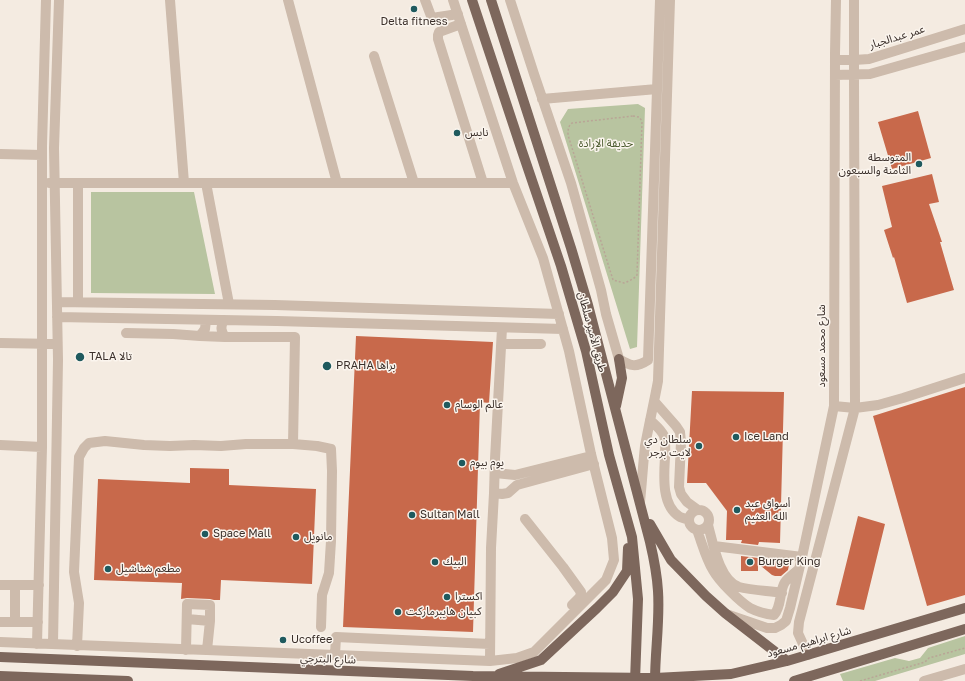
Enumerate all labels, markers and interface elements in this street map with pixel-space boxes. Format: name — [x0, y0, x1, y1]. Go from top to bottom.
marker: Delta fitness — [409, 4, 419, 14]
place label: Delta fitness — [381, 15, 447, 29]
street label: عمر عبدالجبار — [868, 22, 926, 52]
place label: نايس — [465, 126, 488, 140]
marker: نايس — [452, 128, 462, 138]
park label: حديقة الإرادة — [579, 137, 633, 151]
place label: المتوسطة الثامنة والسبعون — [839, 151, 911, 177]
marker: المتوسطة الثامنة والسبعون — [914, 159, 924, 169]
street label: طريق الأمير سلطان — [575, 290, 609, 374]
street label: شارع محمد مسعود — [815, 304, 829, 388]
place label: TALA تالا — [89, 350, 132, 364]
marker: TALA تالا — [74, 351, 86, 363]
place label: PRAHA براها — [336, 359, 396, 373]
marker: PRAHA براها — [321, 360, 333, 372]
place label: عالم الوسام — [455, 398, 503, 412]
marker: عالم الوسام — [442, 400, 452, 410]
place label: Ice Land — [744, 430, 789, 444]
marker: Ice Land — [731, 432, 741, 442]
place label: سلطان دي لايت برجر — [644, 433, 691, 459]
marker: سلطان دي لايت برجر — [694, 441, 704, 451]
place label: يوم بيوم — [470, 456, 504, 470]
marker: يوم بيوم — [457, 458, 467, 468]
place label: أسواق عبد الله العثيم — [745, 497, 790, 523]
marker: أسواق عبد الله العثيم — [732, 505, 742, 515]
place label: Sultan Mall — [420, 508, 480, 522]
marker: Sultan Mall — [407, 510, 417, 520]
place label: Space Mall — [213, 527, 271, 541]
marker: Space Mall — [200, 529, 210, 539]
place label: مانويل — [304, 530, 332, 544]
marker: مانويل — [291, 532, 301, 542]
place label: البيك — [443, 555, 466, 569]
place label: Burger King — [758, 555, 820, 569]
marker: البيك — [430, 557, 440, 567]
marker: Burger King — [745, 557, 755, 567]
place label: مطعم شناشيل — [116, 562, 181, 576]
marker: مطعم شناشيل — [103, 564, 113, 574]
place label: اكسترا — [455, 590, 482, 604]
marker: اكسترا — [442, 592, 452, 602]
place label: كبيان هايبرماركت — [406, 605, 482, 619]
marker: كبيان هايبرماركت — [393, 607, 403, 617]
street label: شارع ابراهيم مسعود — [765, 624, 853, 660]
place label: Ucoffee — [291, 633, 332, 647]
marker: Ucoffee — [278, 635, 288, 645]
street label: شارع البترجي — [300, 651, 356, 667]

